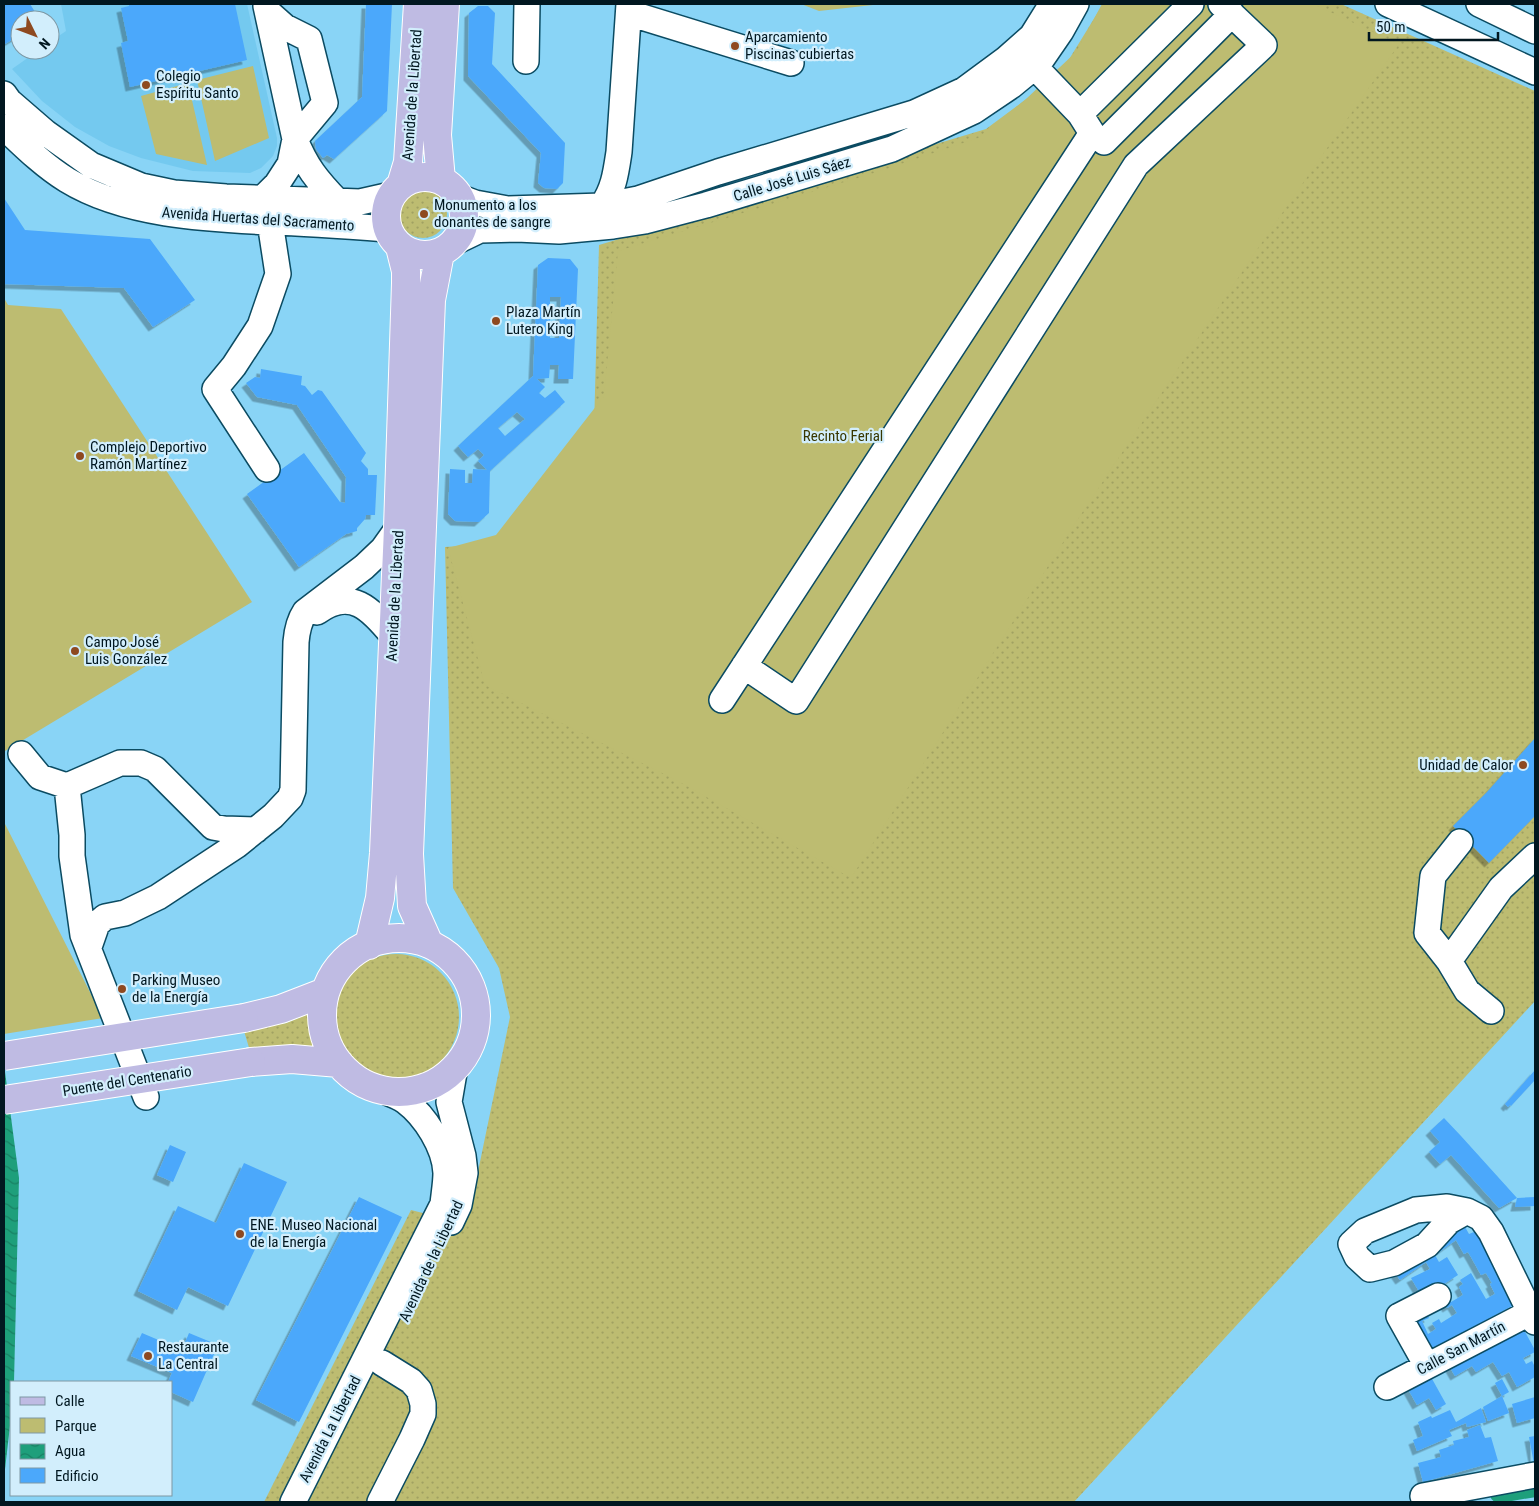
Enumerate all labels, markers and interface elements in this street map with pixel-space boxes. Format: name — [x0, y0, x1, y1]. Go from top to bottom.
north arrow — [10, 10, 60, 60]
scale bar — [1369, 10, 1498, 42]
text: 50 m — [1376, 18, 1406, 36]
place label: Aparcamiento Piscinas cubiertas — [745, 28, 854, 63]
street label: Avenida de la Libertad — [398, 29, 426, 161]
text: N — [36, 35, 53, 52]
marker: Aparcamiento Piscinas cubiertas — [729, 40, 741, 52]
place label: Colegio Espíritu Santo — [156, 67, 238, 102]
marker: Colegio Espíritu Santo — [140, 79, 152, 91]
street label: Calle José Luis Sáez — [731, 153, 853, 205]
place label: Monumento a los donantes de sangre — [434, 196, 551, 231]
street label: Avenida Huertas del Sacramento — [161, 203, 355, 235]
marker: Monumento a los donantes de sangre — [418, 208, 430, 220]
place label: Plaza Martín Lutero King — [506, 303, 581, 338]
marker: Plaza Martín Lutero King — [490, 315, 502, 327]
park label: Recinto Ferial — [803, 427, 883, 445]
place label: Complejo Deportivo Ramón Martínez — [90, 438, 207, 473]
marker: Complejo Deportivo Ramón Martínez — [74, 450, 86, 462]
street label: Avenida de la Libertad — [383, 530, 407, 662]
place label: Campo José Luis González — [85, 633, 167, 668]
marker: Campo José Luis González — [69, 645, 81, 657]
place label: Unidad de Calor — [1419, 756, 1513, 774]
marker: Unidad de Calor — [1517, 759, 1529, 771]
place label: Parking Museo de la Energía — [132, 971, 220, 1006]
marker: Parking Museo de la Energía — [116, 983, 128, 995]
street label: Puente del Centenario — [61, 1062, 193, 1100]
street label: Avenida de la Libertad — [395, 1198, 467, 1324]
place label: ENE. Museo Nacional de la Energía — [250, 1216, 377, 1251]
marker: ENE. Museo Nacional de la Energía — [234, 1228, 246, 1240]
street label: Calle San Martín — [1414, 1317, 1508, 1379]
place label: Restaurante La Central — [158, 1338, 229, 1373]
marker: Restaurante La Central — [142, 1350, 154, 1362]
street label: Avenida La Libertad — [295, 1373, 365, 1485]
legend — [10, 1381, 172, 1496]
text: Calle — [55, 1392, 85, 1410]
text: Parque — [55, 1417, 97, 1435]
text: Agua — [55, 1442, 85, 1460]
text: Edificio — [55, 1467, 98, 1485]

